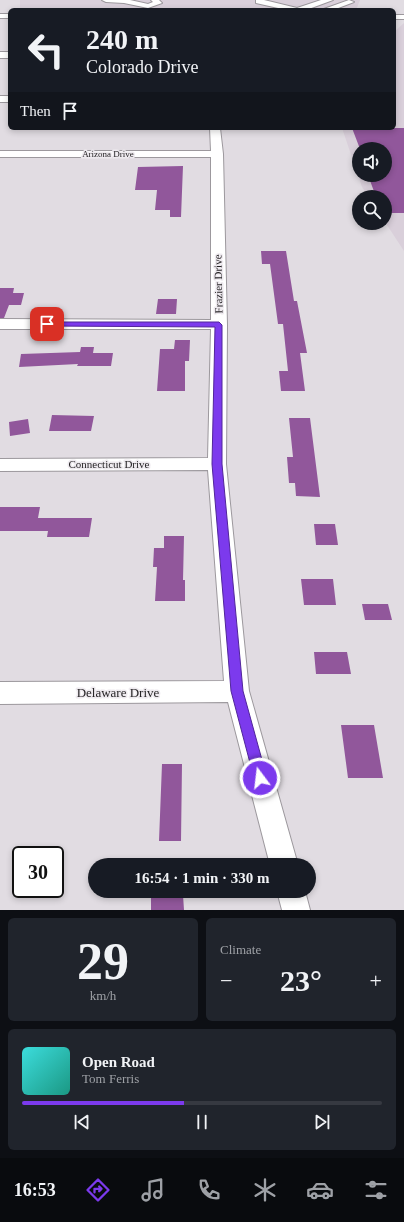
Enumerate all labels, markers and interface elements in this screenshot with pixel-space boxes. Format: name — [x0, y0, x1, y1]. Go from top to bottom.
icon: left — [20, 24, 72, 76]
text: 240 m — [86, 24, 158, 55]
text: Colorado Drive — [86, 57, 198, 77]
icon: arrive — [59, 100, 81, 122]
text: Then — [20, 103, 51, 119]
map controls — [352, 142, 392, 230]
button: sound — [352, 142, 392, 182]
street label: Arizona Drive — [82, 149, 134, 159]
button: search — [352, 190, 392, 230]
street label: Frazier Drive — [211, 254, 225, 314]
pin — [30, 307, 64, 341]
icon: arrive — [36, 313, 58, 335]
street label: Connecticut Drive — [69, 458, 150, 470]
street label: Delaware Drive — [77, 685, 160, 700]
position arrow — [239, 757, 281, 799]
speed limit sign: 30 — [12, 846, 64, 898]
text: 16:54 · 1 min · 330 m — [135, 870, 270, 886]
text: 29 — [77, 933, 129, 990]
text: Climate — [220, 942, 261, 957]
text: 23° — [280, 964, 322, 997]
text: − — [220, 968, 232, 993]
text: + — [370, 968, 382, 993]
text: km/h — [90, 988, 116, 1003]
text: Open Road — [82, 1054, 155, 1070]
text: Tom Ferris — [82, 1071, 139, 1086]
icon: previous — [71, 1111, 93, 1133]
icon: pause — [191, 1111, 213, 1133]
icon: next — [311, 1111, 333, 1133]
icon: directions — [84, 1176, 112, 1204]
icon: music — [139, 1176, 167, 1204]
icon: phone — [195, 1176, 223, 1204]
icon: climate — [251, 1176, 279, 1204]
icon: car — [306, 1176, 334, 1204]
icon: filters — [362, 1176, 390, 1204]
text: 16:53 — [14, 1180, 56, 1200]

